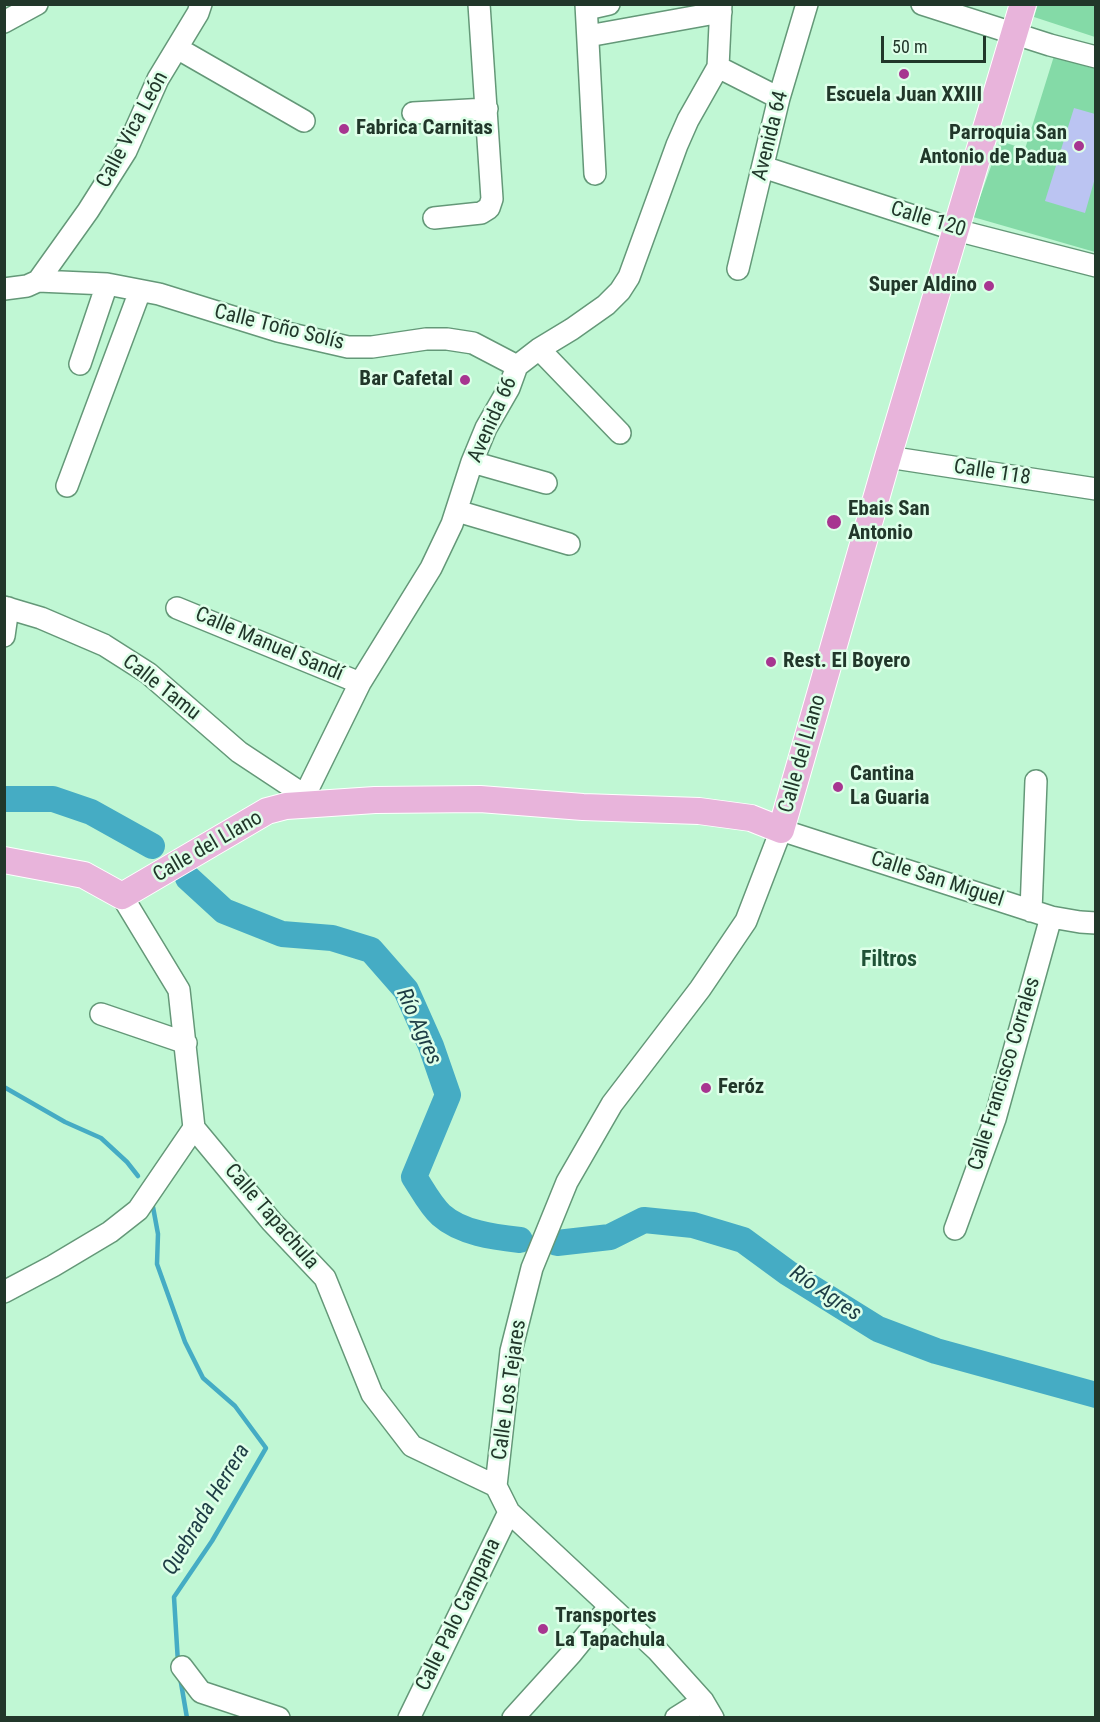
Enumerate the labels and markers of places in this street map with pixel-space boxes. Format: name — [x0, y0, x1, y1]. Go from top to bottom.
marker: Escuela Juan XXIII — [897, 67, 911, 81]
place label: Escuela Juan XXIII — [826, 83, 982, 109]
place label: Fabrica Carnitas — [356, 116, 493, 142]
place label: Parroquia San Antonio de Padua — [919, 121, 1067, 171]
marker: Fabrica Carnitas — [337, 122, 351, 136]
marker: Parroquia San Antonio de Padua — [1072, 139, 1086, 153]
place label: Super Aldino — [869, 273, 977, 299]
marker: Super Aldino — [982, 279, 996, 293]
place label: Bar Cafetal — [359, 367, 453, 393]
marker: Bar Cafetal — [458, 373, 472, 387]
place label: Ebais San Antonio — [848, 497, 930, 547]
marker: Ebais San Antonio — [825, 513, 843, 531]
place label: Rest. El Boyero — [783, 649, 910, 675]
marker: Rest. El Boyero — [764, 655, 778, 669]
place label: Cantina La Guaria — [850, 762, 929, 812]
marker: Cantina La Guaria — [831, 780, 845, 794]
place label: Feróz — [718, 1075, 764, 1101]
marker: Feróz — [699, 1081, 713, 1095]
place label: Transportes La Tapachula — [555, 1604, 665, 1654]
marker: Transportes La Tapachula — [536, 1622, 550, 1636]

